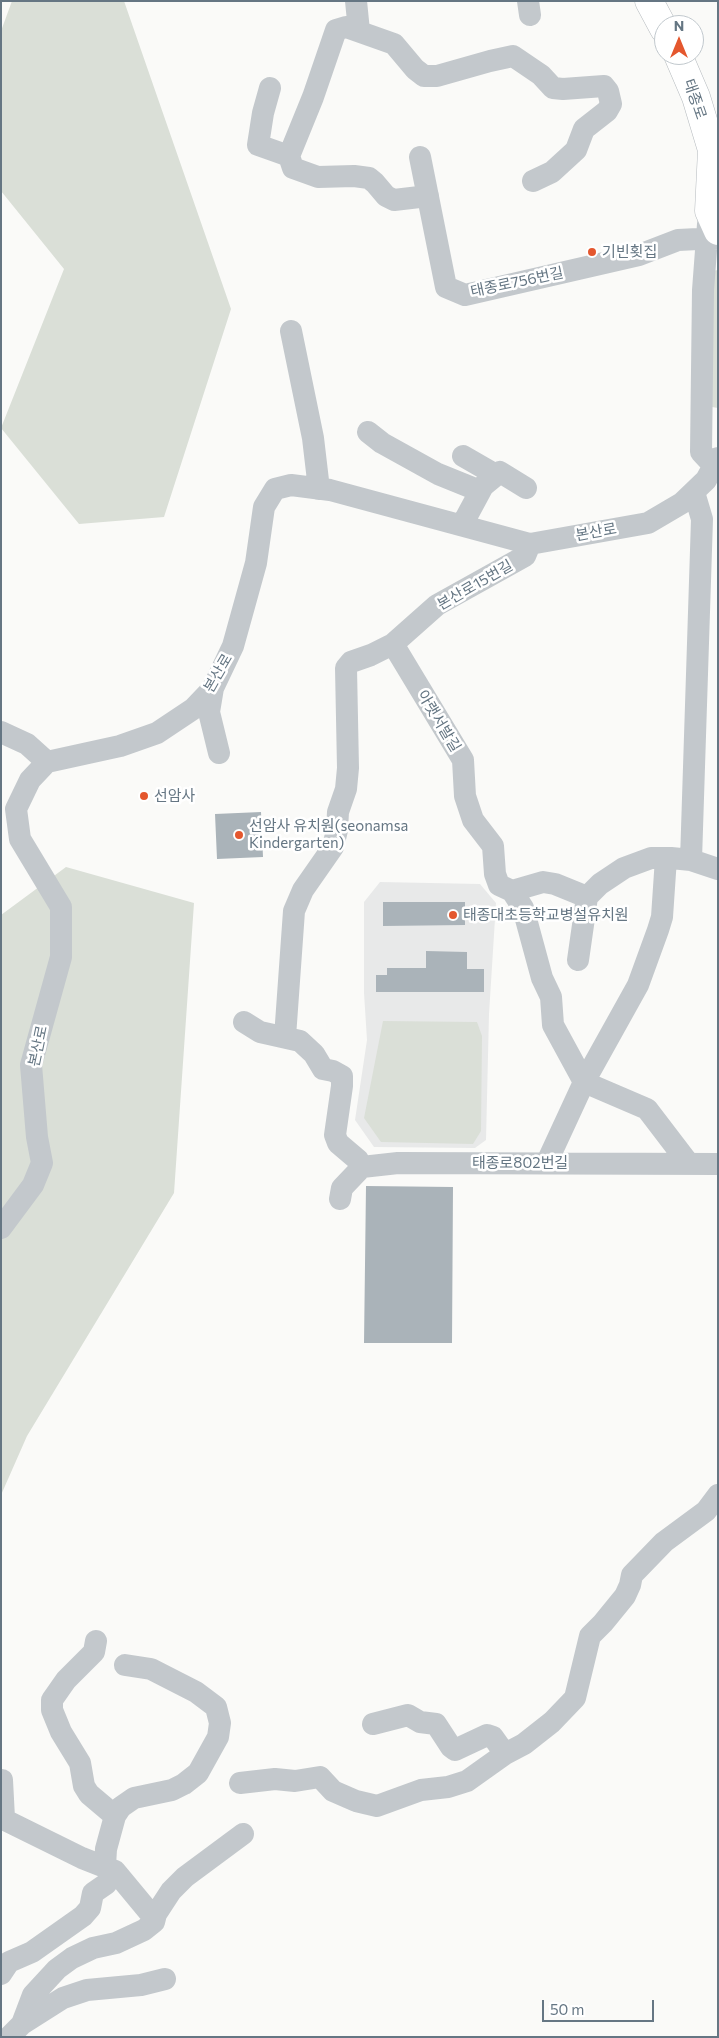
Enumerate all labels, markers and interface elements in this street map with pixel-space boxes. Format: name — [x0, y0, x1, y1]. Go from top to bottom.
north arrow — [654, 15, 704, 65]
text: N — [674, 17, 684, 34]
street label: 태종로 — [680, 76, 710, 122]
place label: 기빈횟집 — [602, 243, 657, 261]
marker: 기빈횟집 — [586, 246, 598, 258]
street label: 태종로756번길 — [469, 263, 565, 301]
street label: 본산로 — [574, 520, 618, 544]
street label: 본산로15번길 — [434, 556, 516, 614]
street label: 본산로 — [200, 651, 236, 695]
street label: 아랫서발길 — [414, 687, 464, 755]
place label: 선암사 — [154, 787, 195, 805]
marker: 선암사 — [138, 790, 150, 802]
place label: 선암사 유치원(seonamsa Kindergarten) — [249, 817, 408, 852]
marker: 선암사 유치원(seonamsa Kindergarten) — [233, 829, 245, 841]
place label: 태종대초등학교병설유치원 — [463, 906, 629, 924]
marker: 태종대초등학교병설유치원 — [447, 909, 459, 921]
street label: 본산로 — [25, 1024, 51, 1068]
street label: 태종로802번길 — [472, 1154, 568, 1172]
scale bar — [544, 1990, 656, 2022]
text: 50 m — [550, 2000, 584, 2018]

